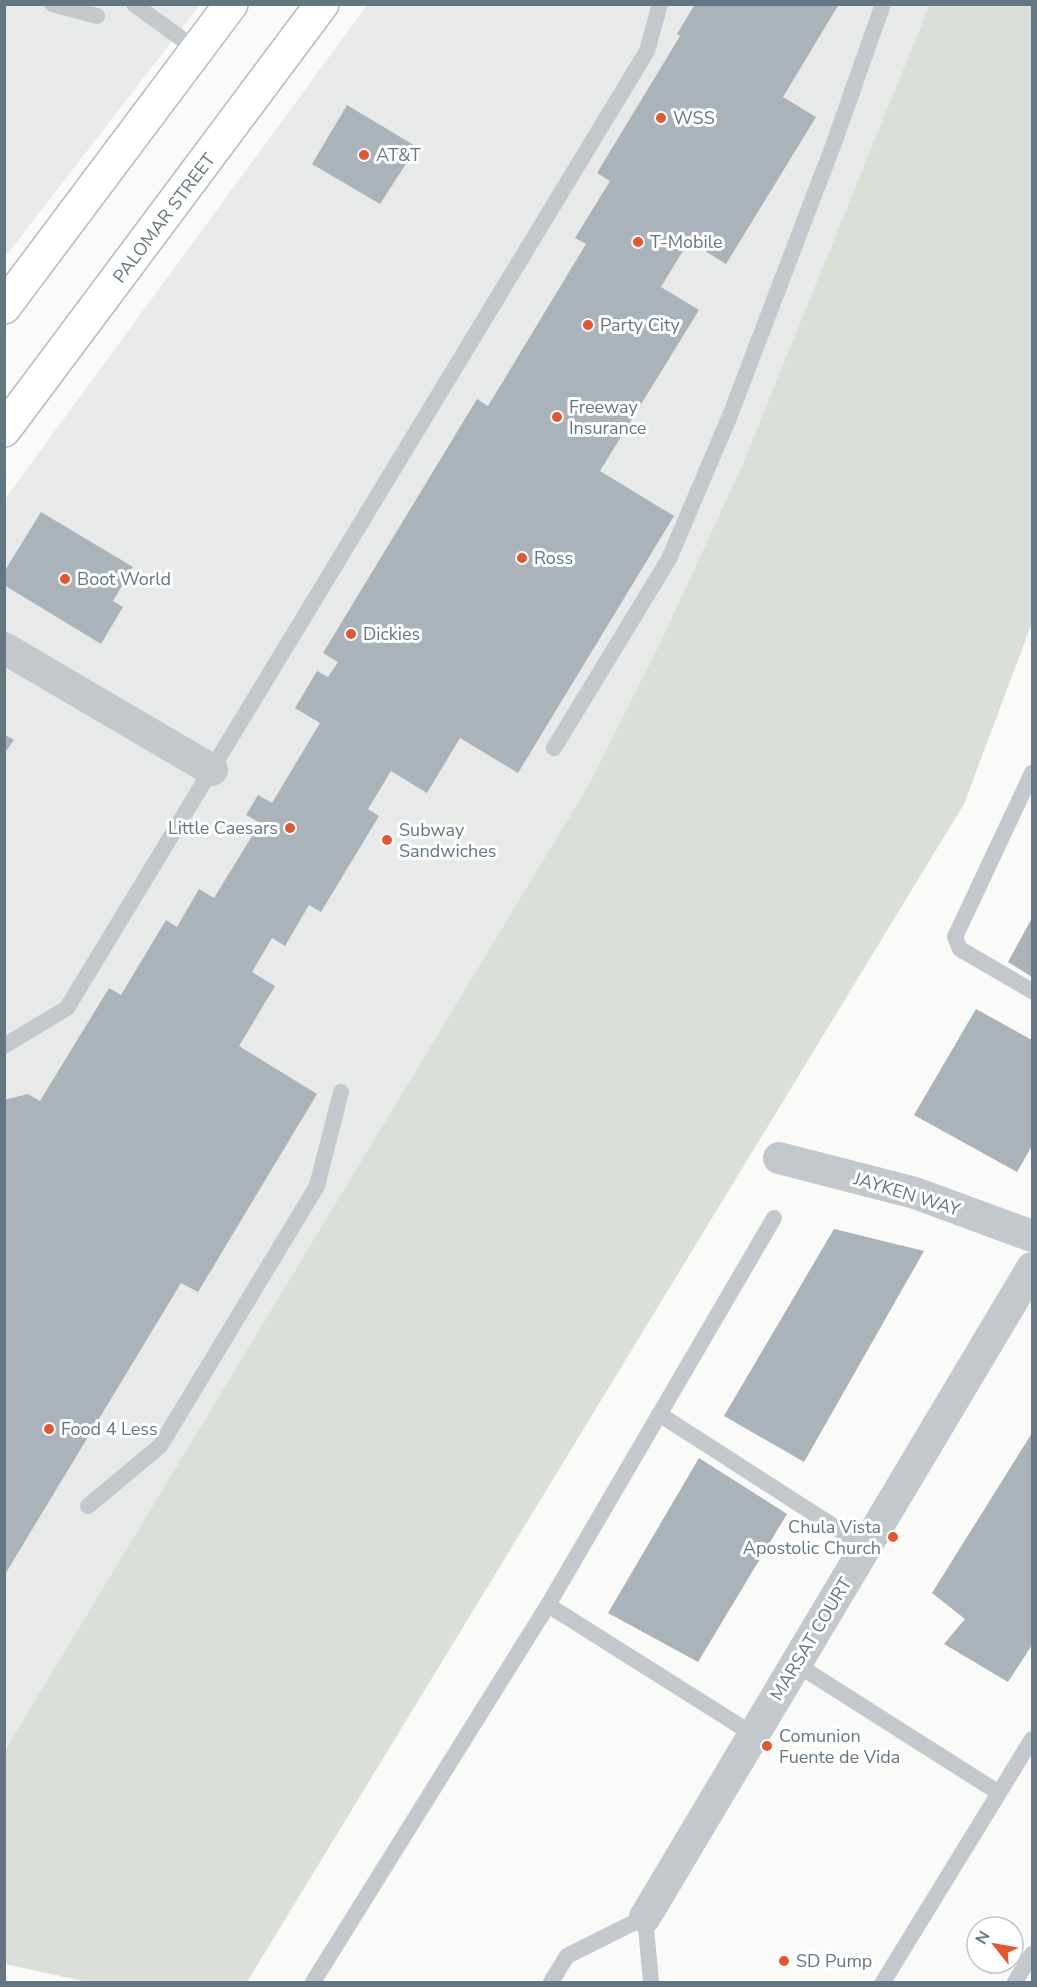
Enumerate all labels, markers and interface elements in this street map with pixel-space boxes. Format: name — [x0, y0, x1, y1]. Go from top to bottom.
place label: WSS — [673, 106, 715, 130]
marker: WSS — [654, 111, 668, 125]
place label: AT&T — [376, 143, 421, 167]
street label: PALOMAR STREET — [107, 148, 221, 288]
marker: AT&T — [357, 148, 371, 162]
place label: T-Mobile — [650, 230, 723, 254]
marker: T-Mobile — [631, 235, 645, 249]
place label: Party City — [600, 313, 680, 337]
marker: Party City — [581, 318, 595, 332]
place label: Freeway Insurance — [569, 395, 646, 440]
marker: Freeway Insurance — [550, 410, 564, 424]
place label: Ross — [534, 546, 573, 570]
marker: Ross — [515, 551, 529, 565]
place label: Boot World — [77, 567, 171, 591]
marker: Boot World — [58, 572, 72, 586]
place label: Dickies — [363, 622, 420, 646]
marker: Dickies — [344, 627, 358, 641]
place label: Little Caesars — [168, 816, 278, 840]
place label: Subway Sandwiches — [399, 818, 496, 863]
marker: Little Caesars — [283, 821, 297, 835]
marker: Subway Sandwiches — [380, 833, 394, 847]
street label: JAYKEN WAY — [850, 1166, 963, 1222]
place label: Food 4 Less — [61, 1417, 158, 1441]
marker: Food 4 Less — [42, 1422, 56, 1436]
place label: Chula Vista Apostolic Church — [743, 1515, 881, 1560]
marker: Chula Vista Apostolic Church — [886, 1530, 900, 1544]
street label: MARSAT COURT — [765, 1573, 857, 1705]
place label: Comunion Fuente de Vida — [779, 1724, 900, 1769]
marker: Comunion Fuente de Vida — [760, 1739, 774, 1753]
north arrow — [965, 1915, 1025, 1975]
text: N — [970, 1927, 996, 1949]
place label: SD Pump — [796, 1949, 872, 1973]
marker: SD Pump — [777, 1954, 791, 1968]

